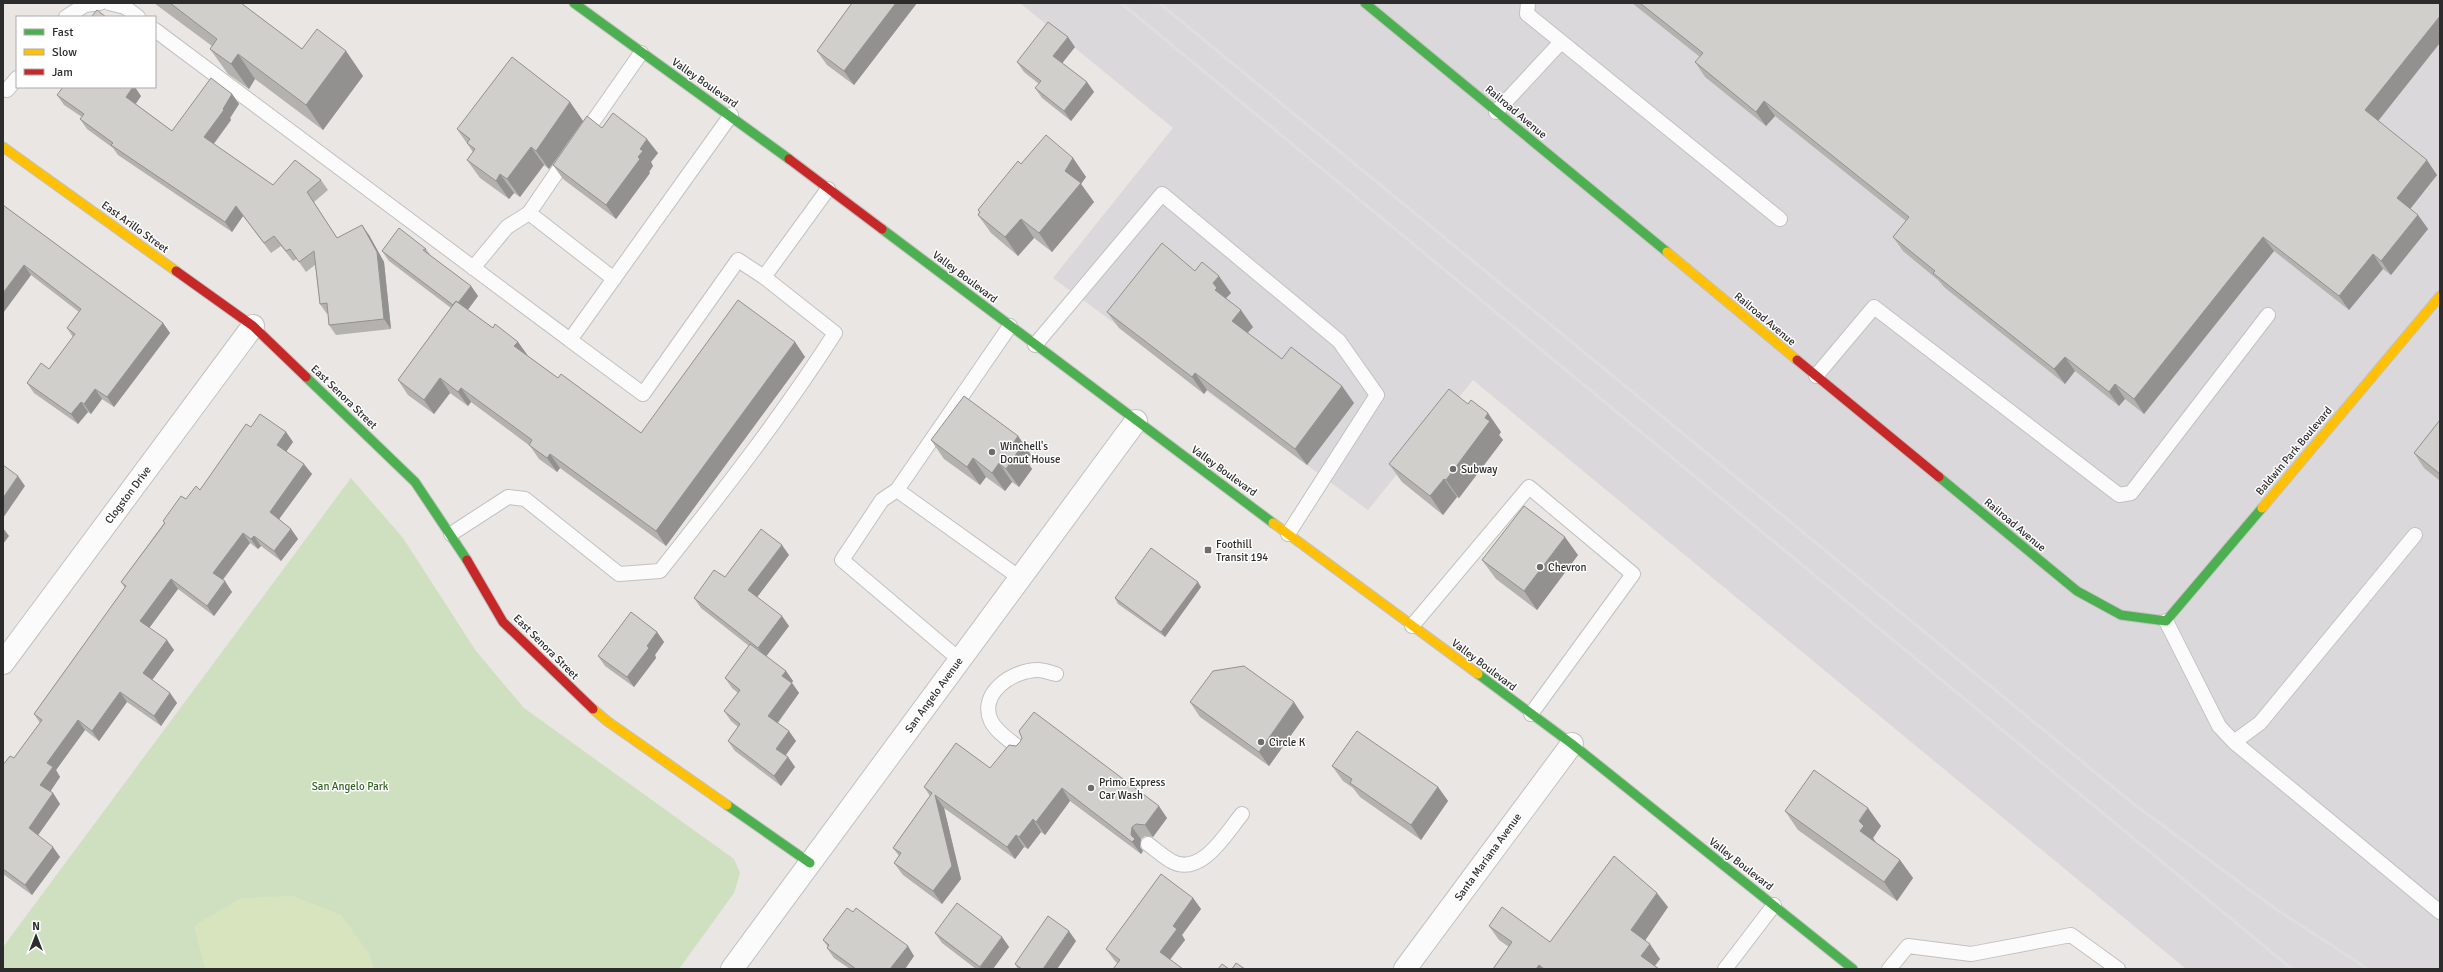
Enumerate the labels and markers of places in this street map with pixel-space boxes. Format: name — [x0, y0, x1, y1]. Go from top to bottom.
place label: Winchell's Donut House — [1000, 440, 1061, 466]
marker: Winchell's Donut House — [987, 447, 997, 457]
place label: Subway — [1461, 463, 1498, 476]
marker: Subway — [1448, 464, 1458, 474]
place label: Foothill Transit 194 — [1216, 538, 1268, 564]
marker: Foothill Transit 194 — [1203, 545, 1213, 555]
place label: Chevron — [1548, 561, 1587, 574]
marker: Chevron — [1535, 562, 1545, 572]
place label: Circle K — [1269, 736, 1306, 749]
marker: Circle K — [1256, 737, 1266, 747]
place label: Primo Express Car Wash — [1099, 776, 1165, 802]
marker: Primo Express Car Wash — [1086, 783, 1096, 793]

